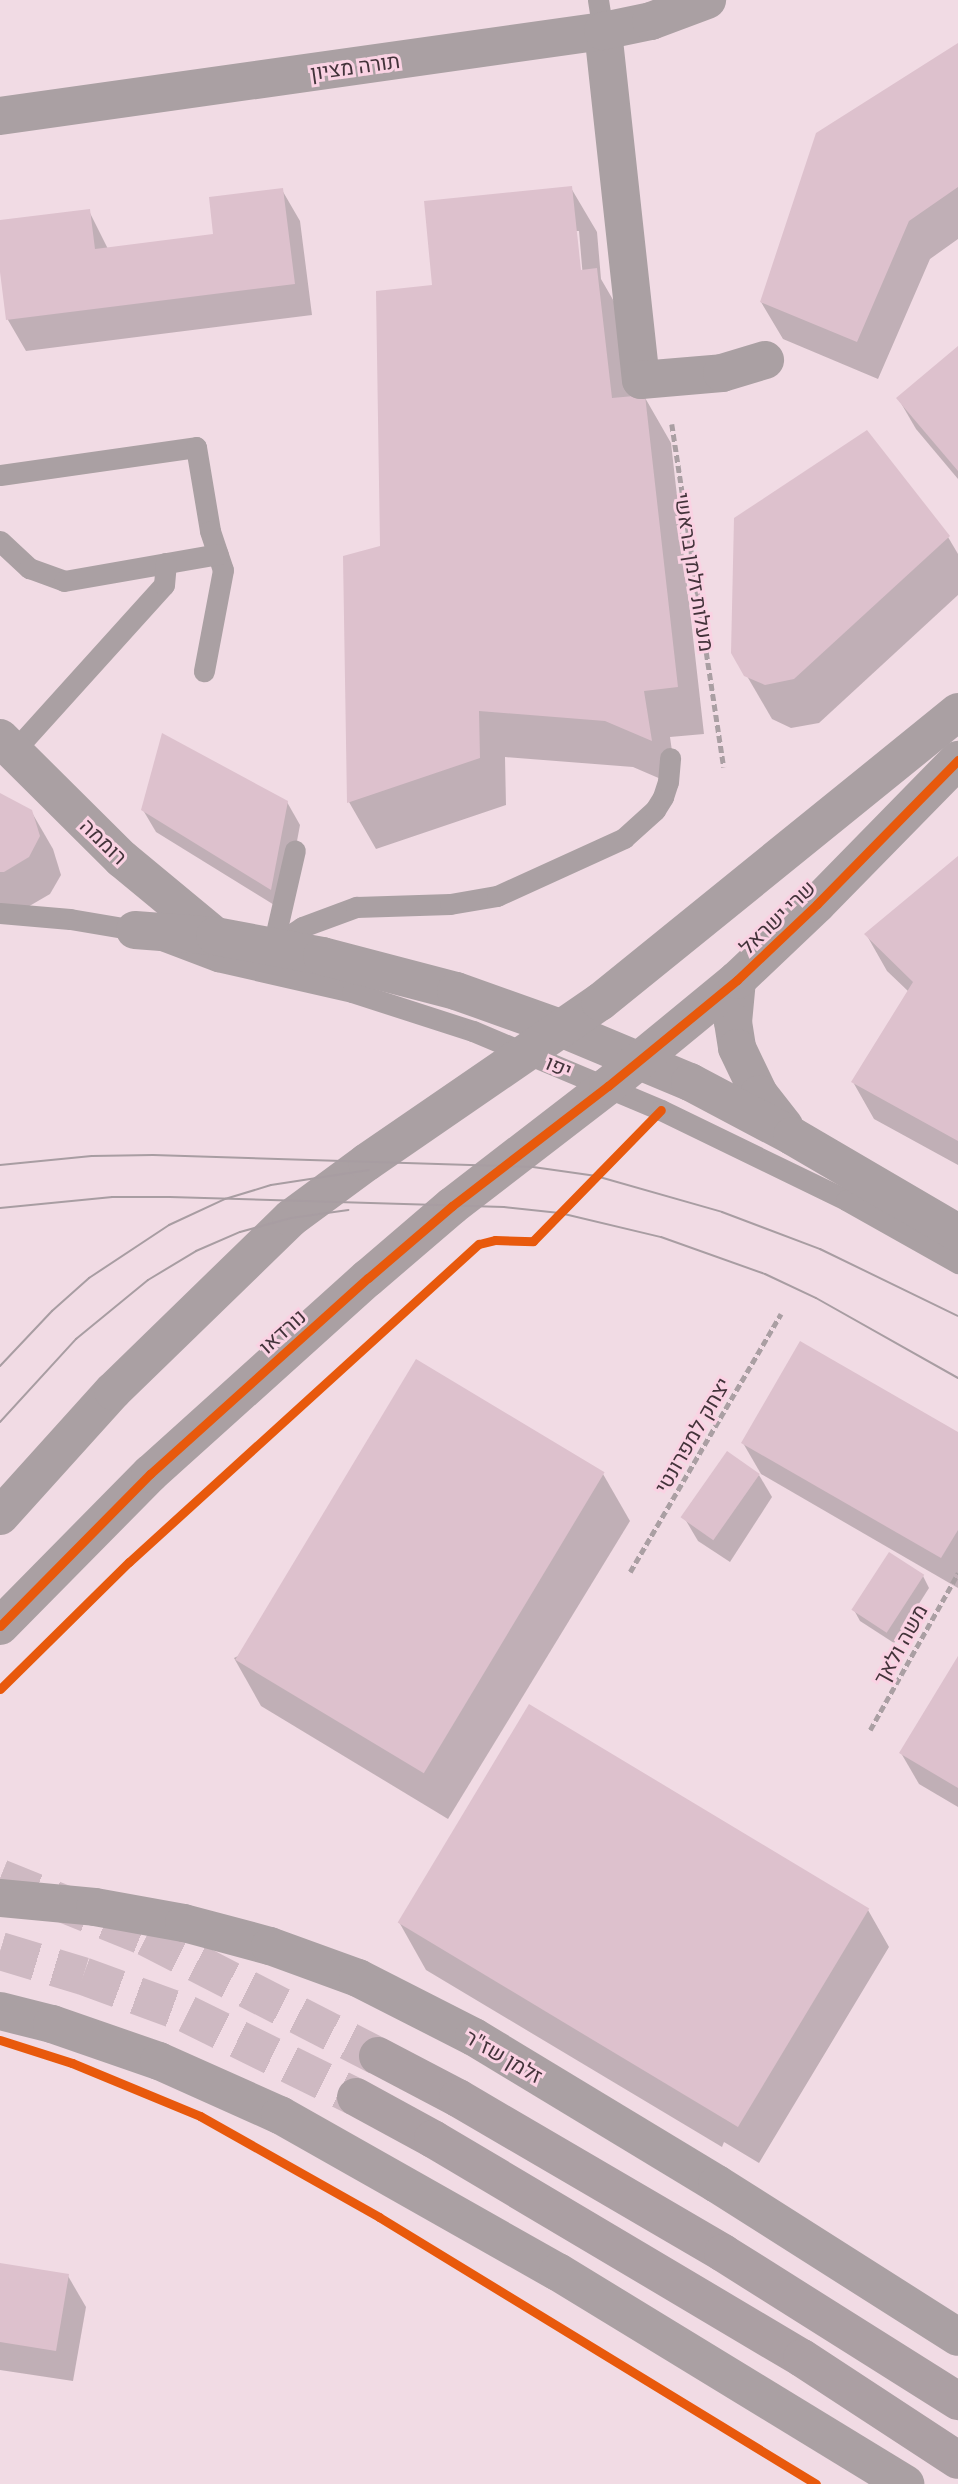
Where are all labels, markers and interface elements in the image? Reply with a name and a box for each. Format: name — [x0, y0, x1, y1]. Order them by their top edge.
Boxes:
street label: תורה מציון — [309, 47, 401, 85]
street label: מעלות זלמן בראשי — [670, 491, 720, 653]
street label: רוממה — [75, 813, 133, 869]
street label: שרי ישראל — [734, 875, 820, 959]
street label: יפו — [542, 1049, 576, 1083]
street label: נורדאו — [253, 1303, 311, 1359]
street label: יצחק למפרונטי — [649, 1373, 735, 1497]
street label: משה ולאך — [868, 1599, 932, 1689]
street label: זלמן שז"ר — [461, 2024, 547, 2088]

